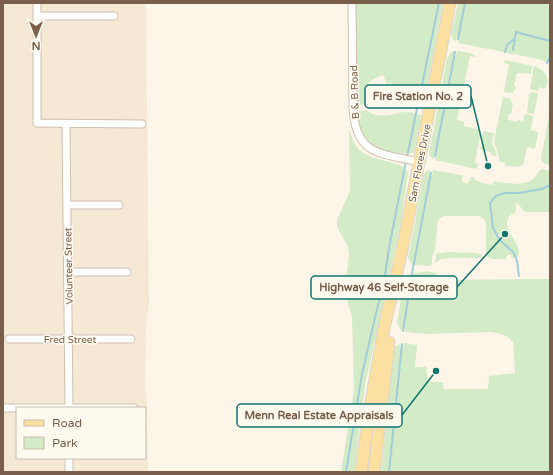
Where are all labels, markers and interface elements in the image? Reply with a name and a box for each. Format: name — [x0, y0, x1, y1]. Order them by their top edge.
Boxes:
north arrow — [16, 16, 56, 56]
text: N — [32, 39, 40, 52]
street label: B & B Road — [348, 65, 362, 119]
callout: Fire Station No. 2 — [365, 85, 471, 108]
text: Fire Station No. 2 — [373, 90, 463, 103]
street label: Sam Flores Drive — [407, 123, 434, 203]
street label: Volunteer Street — [62, 227, 76, 305]
callout: Highway 46 Self-Storage — [311, 276, 457, 299]
text: Highway 46 Self-Storage — [319, 281, 449, 295]
street label: Fred Street — [44, 334, 96, 346]
callout: Menn Real Estate Appraisals — [237, 404, 402, 427]
legend — [16, 407, 146, 459]
text: Menn Real Estate Appraisals — [244, 409, 394, 423]
text: Road — [52, 416, 82, 430]
text: Park — [52, 436, 78, 450]

